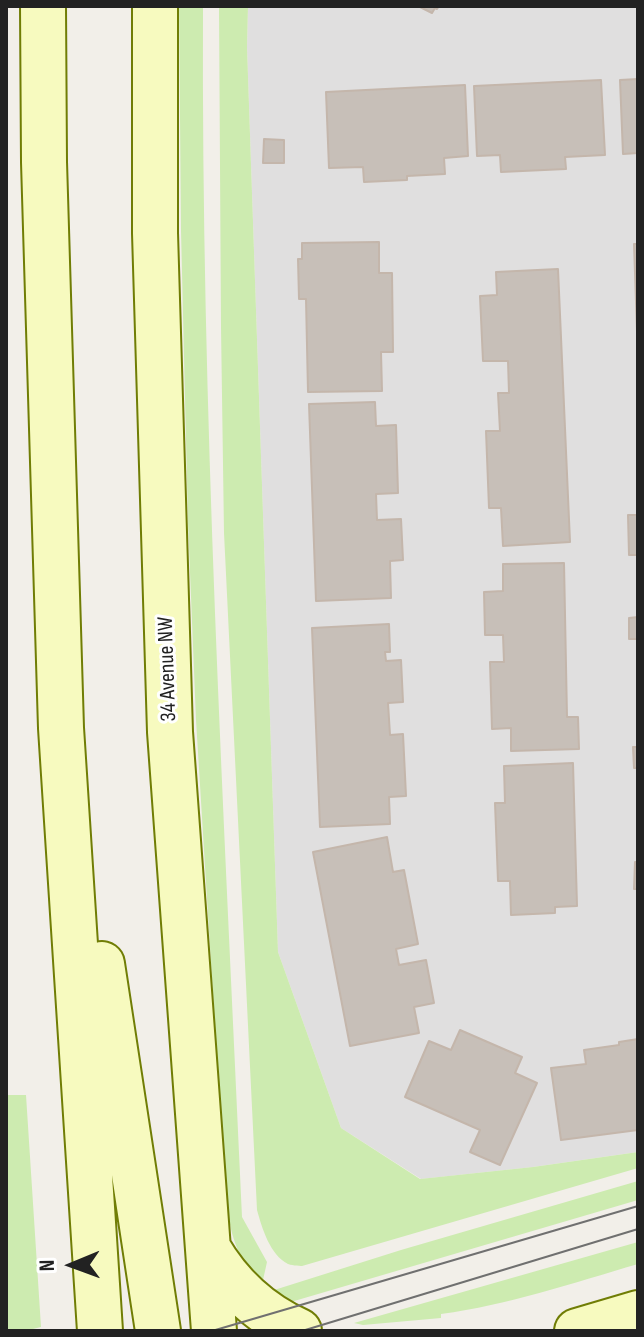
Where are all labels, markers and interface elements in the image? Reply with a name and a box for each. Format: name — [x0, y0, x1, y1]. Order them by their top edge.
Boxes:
street label: 34 Avenue NW — [153, 616, 183, 722]
north arrow — [32, 1225, 112, 1305]
text: N — [34, 1259, 61, 1272]

